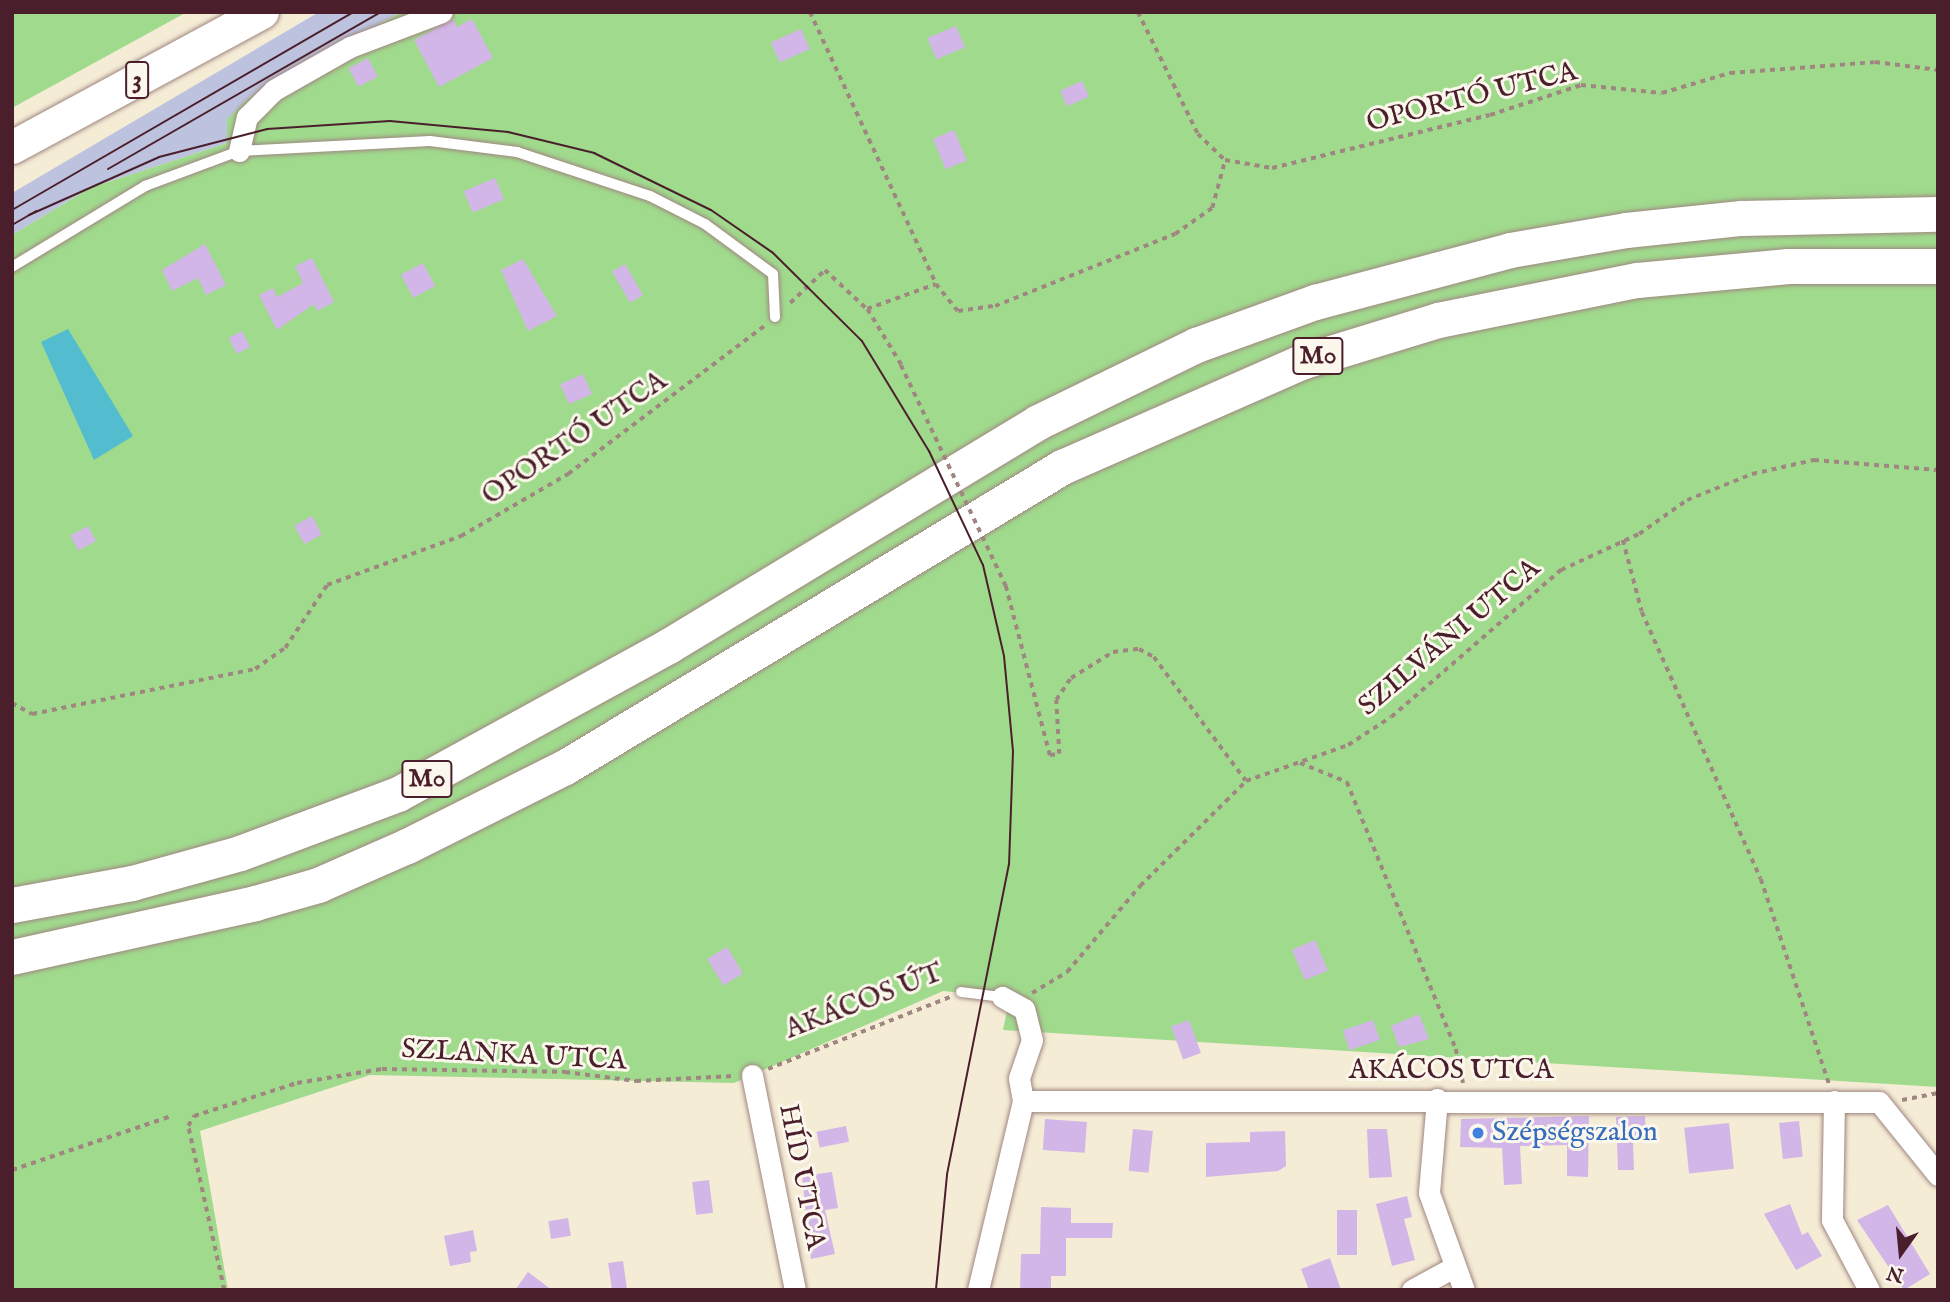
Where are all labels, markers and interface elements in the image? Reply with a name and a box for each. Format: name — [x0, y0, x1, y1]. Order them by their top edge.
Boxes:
street label: OPORTÓ UTCA — [1363, 56, 1581, 140]
road number: 3 — [125, 58, 149, 102]
road number: M0 — [1292, 334, 1344, 378]
street label: OPORTÓ UTCA — [476, 365, 674, 513]
street label: SZILVÁNI UTCA — [1352, 552, 1548, 724]
road number: M0 — [401, 757, 453, 802]
street label: AKÁCOS ÚT — [781, 957, 947, 1047]
street label: SZLANKA UTCA — [401, 1033, 627, 1079]
street label: AKÁCOS UTCA — [1349, 1054, 1553, 1088]
street label: HÍD UTCA — [770, 1101, 832, 1253]
place label: Szépségszalon — [1492, 1116, 1658, 1150]
marker: Szépségszalon — [1470, 1125, 1486, 1141]
north arrow — [1866, 1218, 1936, 1288]
text: N — [1885, 1260, 1907, 1287]

